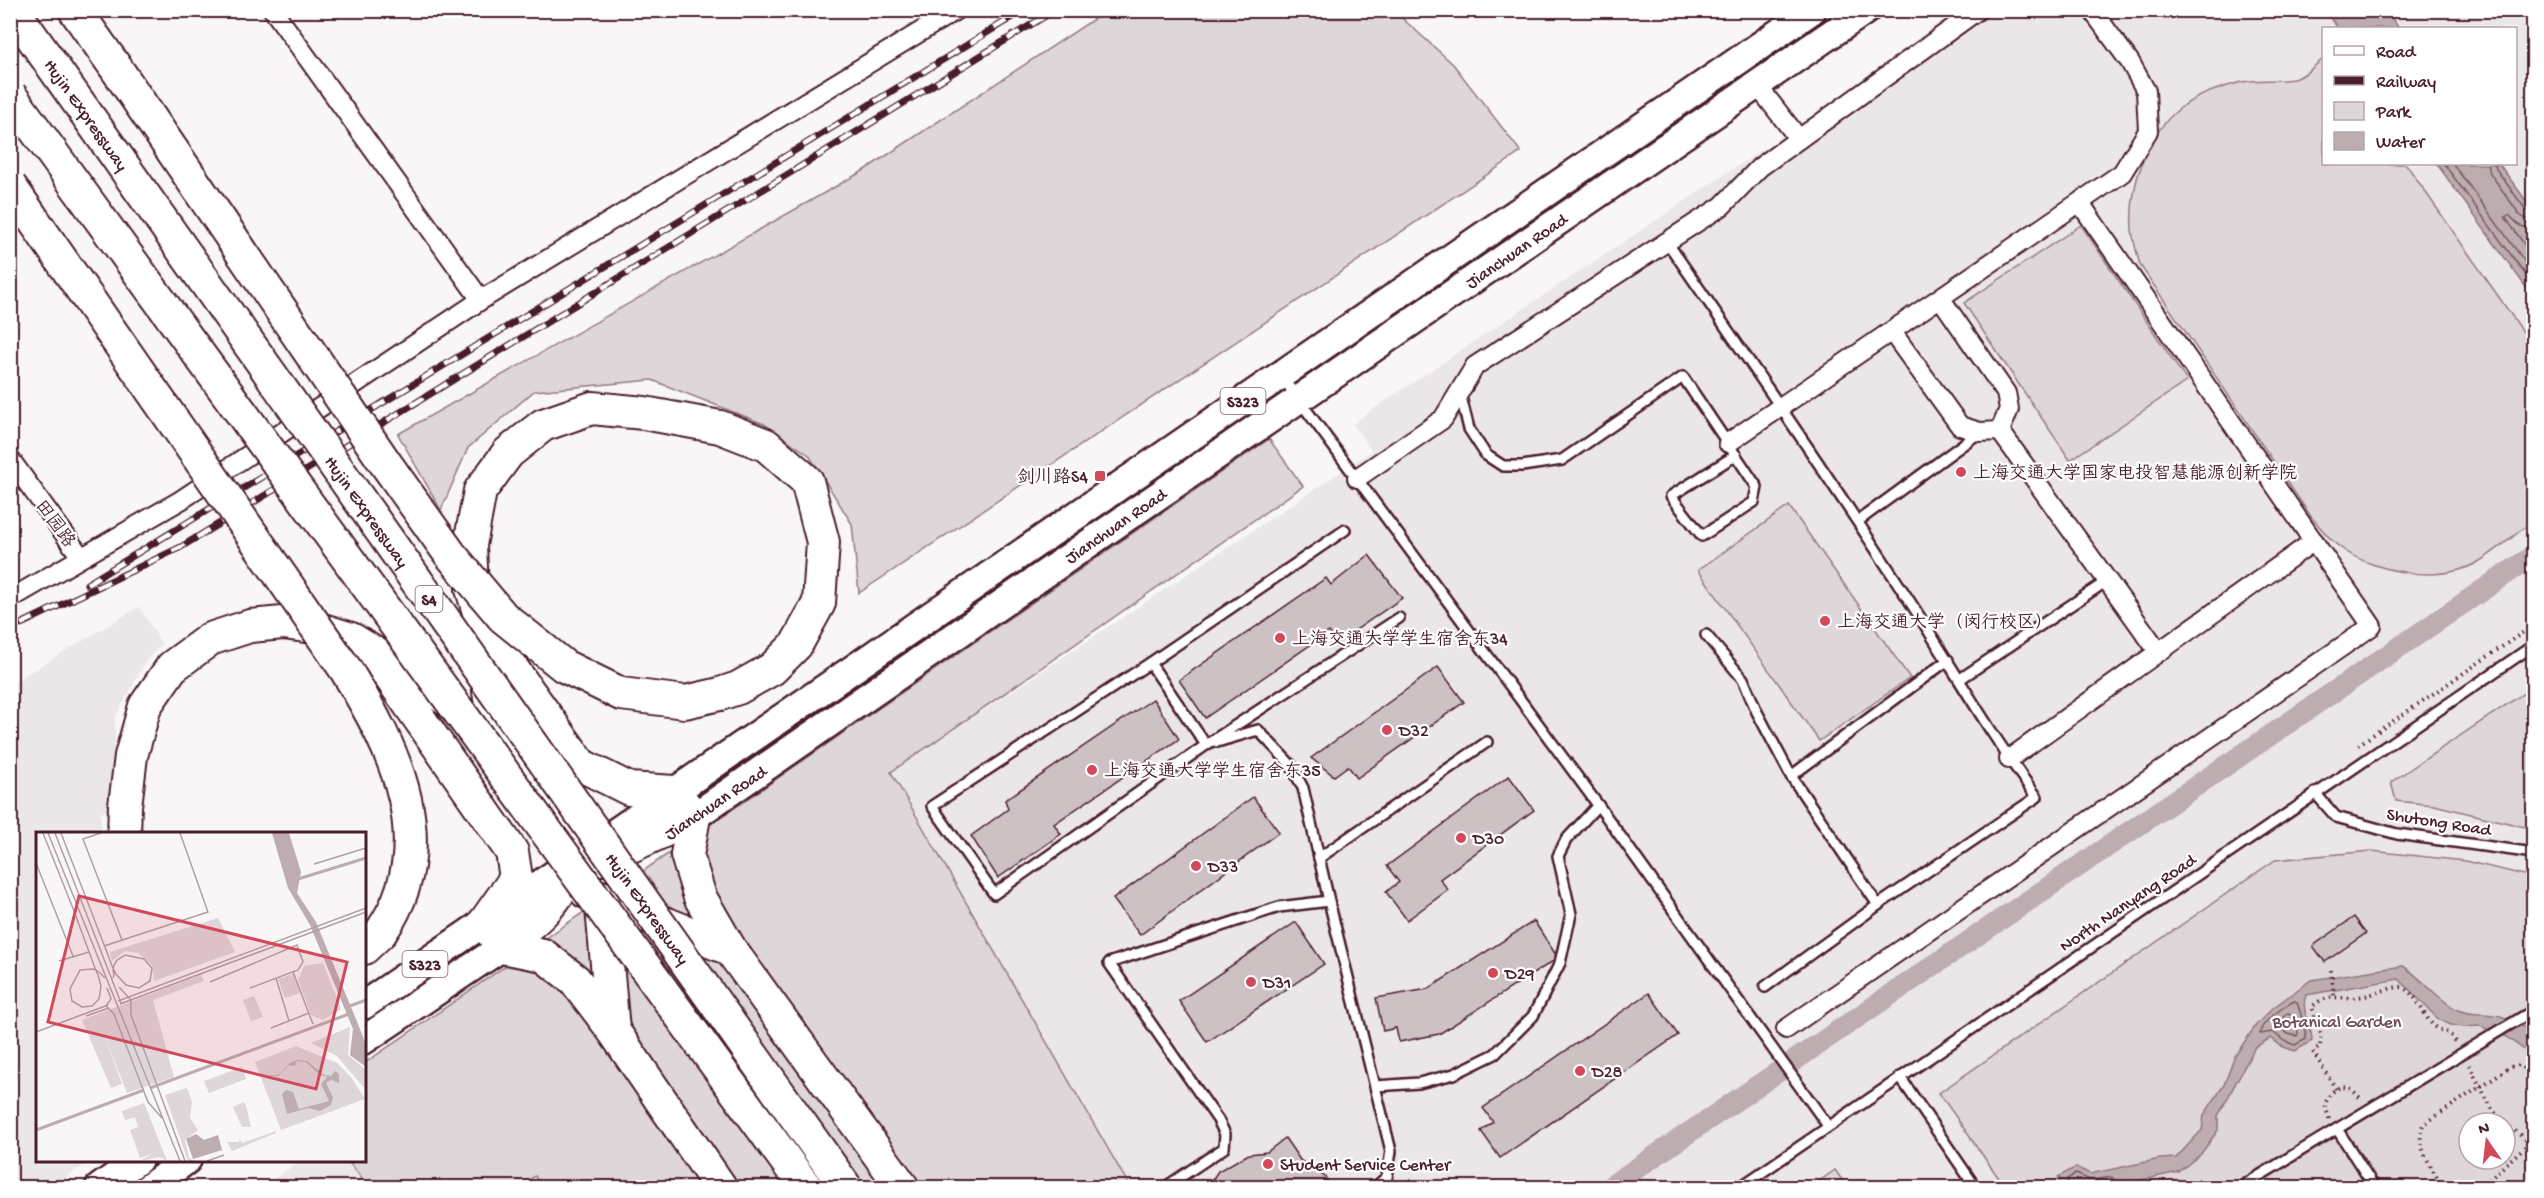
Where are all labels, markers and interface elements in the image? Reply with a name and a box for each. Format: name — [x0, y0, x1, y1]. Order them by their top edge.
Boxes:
legend — [2322, 27, 2517, 165]
text: Road — [2376, 43, 2417, 64]
street label: Hujin Expressway — [38, 56, 132, 176]
text: Railway — [2376, 73, 2436, 94]
text: Park — [2375, 103, 2412, 124]
text: Water — [2376, 133, 2426, 154]
street label: Jianchuan Road — [1463, 209, 1573, 294]
road number: S323 — [1220, 388, 1266, 414]
street label: Hujin Expressway — [319, 453, 412, 573]
place label: 上海交通大学国家电投智慧能源创新学院 — [1973, 463, 2297, 485]
marker: 上海交通大学国家电投智慧能源创新学院 — [1954, 465, 1968, 479]
place label: 剑川路S4 — [1017, 467, 1088, 489]
marker: 剑川路S4 — [1093, 469, 1107, 483]
street label: Jianchuan Road — [1062, 484, 1173, 570]
street label: 田园路 — [30, 496, 79, 552]
road number: S4 — [416, 586, 442, 612]
place label: 上海交通大学（闵行校区） — [1837, 612, 2053, 634]
marker: 上海交通大学（闵行校区） — [1818, 614, 1832, 628]
place label: 上海交通大学学生宿舍东34 — [1292, 629, 1508, 651]
marker: 上海交通大学学生宿舍东34 — [1273, 631, 1287, 645]
place label: D32 — [1398, 722, 1429, 743]
marker: D32 — [1380, 723, 1394, 737]
street label: Jianchuan Road — [661, 761, 773, 846]
place label: 上海交通大学学生宿舍东35 — [1104, 761, 1321, 783]
marker: 上海交通大学学生宿舍东35 — [1085, 763, 1099, 777]
street label: Shutong Road — [2385, 805, 2494, 842]
place label: D30 — [1472, 830, 1504, 851]
marker: D30 — [1454, 831, 1468, 845]
inset map — [36, 832, 366, 1162]
street label: Hujin Expressway — [599, 850, 693, 970]
street label: North Nanyang Road — [2056, 850, 2202, 958]
place label: D33 — [1207, 858, 1238, 879]
marker: D33 — [1189, 859, 1203, 873]
road number: S323 — [402, 951, 448, 977]
place label: D29 — [1504, 965, 1535, 986]
marker: D29 — [1486, 966, 1500, 980]
place label: D31 — [1262, 974, 1291, 995]
marker: D31 — [1244, 975, 1258, 989]
park label: Botanical Garden — [2272, 1013, 2402, 1034]
place label: D28 — [1591, 1063, 1623, 1084]
marker: D28 — [1573, 1064, 1587, 1078]
north arrow — [2457, 1111, 2517, 1171]
text: N — [2477, 1119, 2492, 1140]
place label: Student Service Center — [1280, 1156, 1452, 1177]
marker: Student Service Center — [1261, 1157, 1275, 1171]

